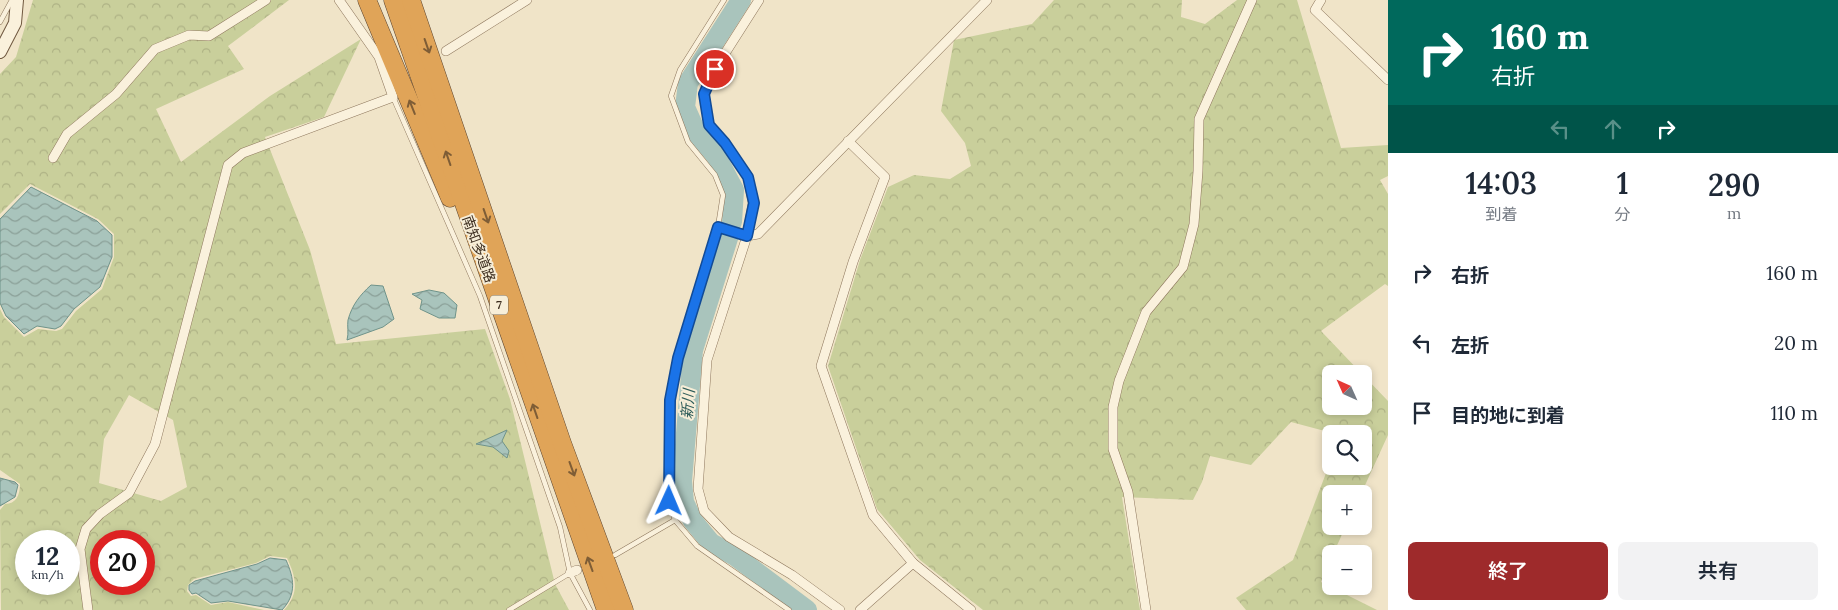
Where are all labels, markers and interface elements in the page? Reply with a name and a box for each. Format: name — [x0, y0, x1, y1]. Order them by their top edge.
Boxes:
text: 160 m — [1491, 14, 1589, 59]
icon: right — [1408, 20, 1473, 85]
one-way arrow — [423, 38, 432, 53]
pin — [694, 48, 736, 90]
icon: arrive — [701, 55, 729, 83]
text: 右折 — [1491, 62, 1535, 90]
one-way arrow — [407, 100, 417, 115]
icon: left — [1546, 115, 1574, 143]
icon: ahead — [1599, 115, 1627, 143]
icon: right — [1652, 115, 1680, 143]
one-way arrow — [443, 151, 452, 167]
text: 14:03 — [1466, 164, 1537, 202]
text: 1 — [1617, 164, 1628, 202]
text: 290 — [1708, 166, 1760, 204]
text: m — [1727, 203, 1741, 223]
text: 到着 — [1485, 204, 1517, 224]
text: 分 — [1615, 204, 1631, 224]
one-way arrow — [481, 208, 491, 224]
street label: 南知多道路 — [459, 213, 499, 285]
icon: right — [1408, 259, 1436, 287]
text: 160 m — [1766, 261, 1818, 285]
text: 右折 — [1451, 263, 1489, 287]
road number: 7 — [490, 296, 508, 314]
icon: left — [1408, 329, 1436, 357]
text: 20 m — [1774, 331, 1818, 355]
text: 左折 — [1451, 333, 1489, 357]
north arrow — [1322, 365, 1372, 415]
map controls — [1322, 365, 1372, 595]
water label: 新川 — [677, 386, 698, 420]
icon: arrive — [1408, 399, 1436, 427]
text: 110 m — [1770, 401, 1818, 425]
text: 目的地に到着 — [1451, 403, 1565, 427]
one-way arrow — [530, 404, 539, 419]
button: search — [1322, 425, 1372, 475]
one-way arrow — [568, 461, 577, 477]
position arrow — [642, 474, 694, 526]
button: + — [1322, 485, 1372, 535]
speed limit sign: 20 — [90, 530, 155, 595]
text: 12 — [36, 540, 59, 572]
button: 終了 — [1408, 542, 1608, 600]
button: 共有 — [1618, 542, 1818, 600]
button: − — [1322, 545, 1372, 595]
one-way arrow — [585, 557, 594, 572]
text: km/h — [31, 567, 64, 582]

